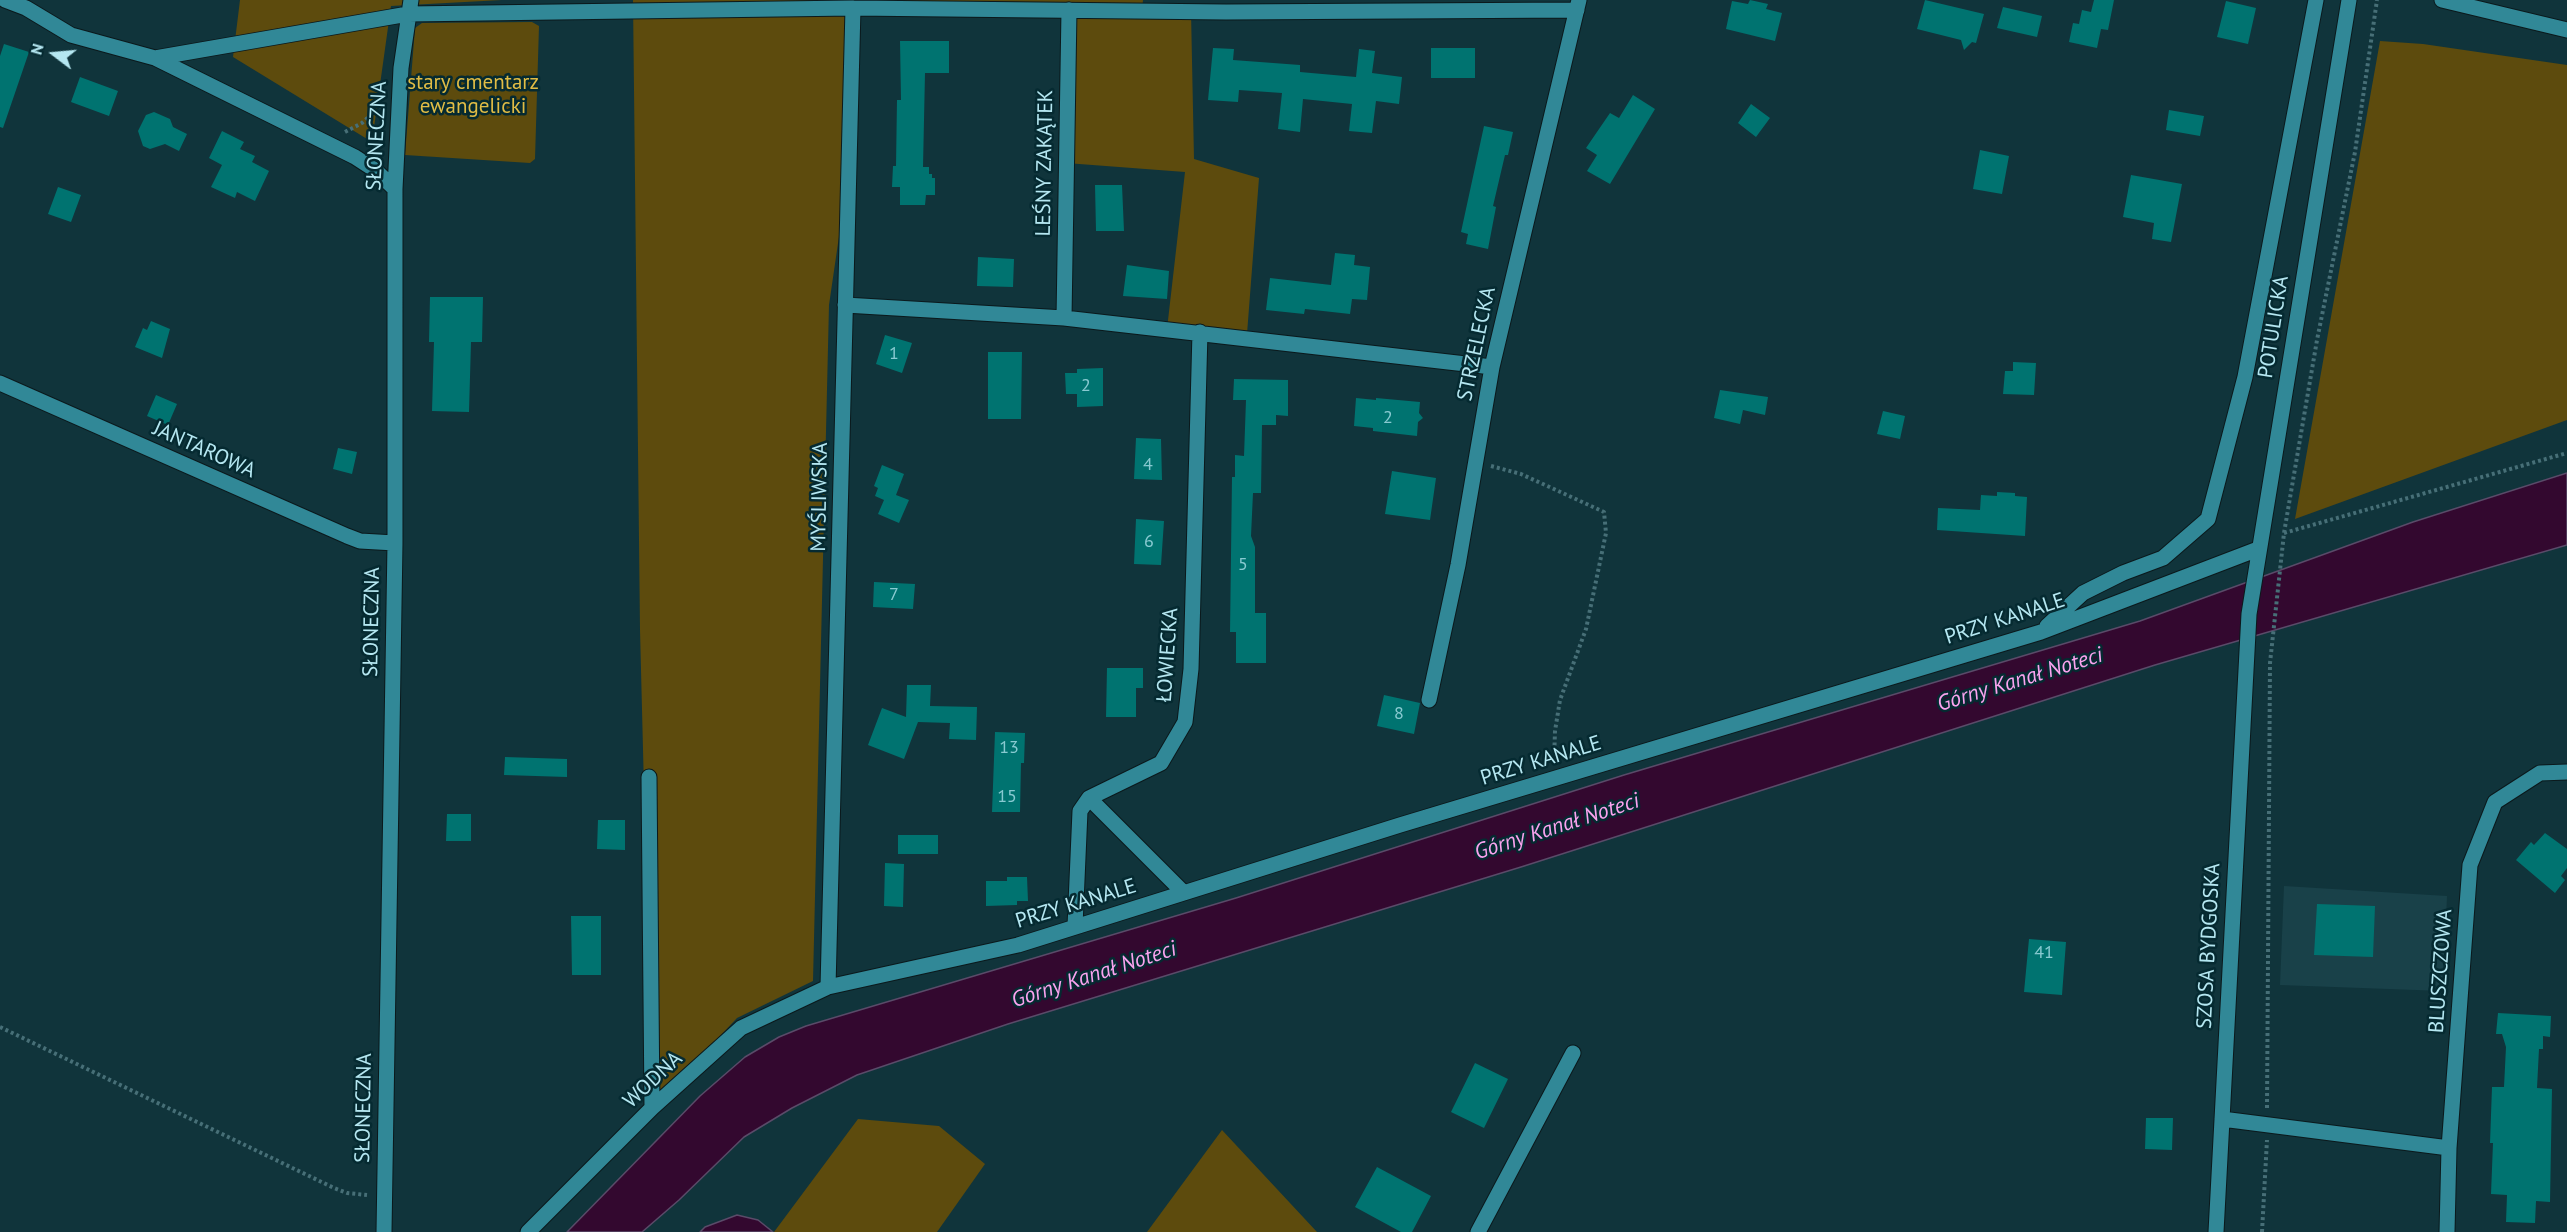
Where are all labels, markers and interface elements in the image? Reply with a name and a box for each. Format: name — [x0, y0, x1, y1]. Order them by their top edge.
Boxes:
north arrow — [24, 24, 84, 84]
text: N — [26, 41, 48, 57]
park label: stary cmentarz ewangelicki — [407, 70, 539, 120]
street label: SŁONECZNA — [362, 81, 392, 191]
street label: LEŚNY ZAKĄTEK — [1031, 89, 1059, 237]
street label: POTULICKA — [2253, 274, 2295, 380]
street label: STRZELECKA — [1453, 285, 1501, 403]
house number: 1 — [889, 343, 899, 365]
house number: 2 — [1081, 375, 1091, 397]
house number: 2 — [1383, 407, 1393, 429]
street label: JANTAROWA — [149, 416, 259, 484]
street label: MYŚLIWSKA — [806, 442, 834, 552]
house number: 4 — [1143, 454, 1153, 476]
house number: 6 — [1144, 531, 1154, 553]
house number: 5 — [1238, 554, 1248, 576]
street label: SŁONECZNA — [358, 567, 386, 677]
house number: 7 — [889, 584, 899, 606]
street label: PRZY KANALE — [1942, 588, 2068, 650]
street label: ŁOWIECKA — [1152, 607, 1184, 703]
water label: Górny Kanał Noteci — [1934, 642, 2106, 718]
house number: 8 — [1394, 703, 1404, 725]
street label: PRZY KANALE — [1478, 731, 1604, 791]
house number: 13 — [999, 737, 1019, 759]
house number: 15 — [997, 786, 1017, 808]
water label: Górny Kanał Noteci — [1471, 788, 1643, 866]
street label: SZOSA BYDGOSKA — [2192, 862, 2226, 1030]
street label: PRZY KANALE — [1013, 874, 1139, 934]
street label: BLUSZCZOWA — [2424, 908, 2458, 1034]
water label: Górny Kanał Noteci — [1008, 936, 1180, 1014]
house number: 41 — [2034, 942, 2054, 964]
street label: WODNA — [618, 1046, 688, 1114]
street label: SŁONECZNA — [350, 1053, 378, 1163]

